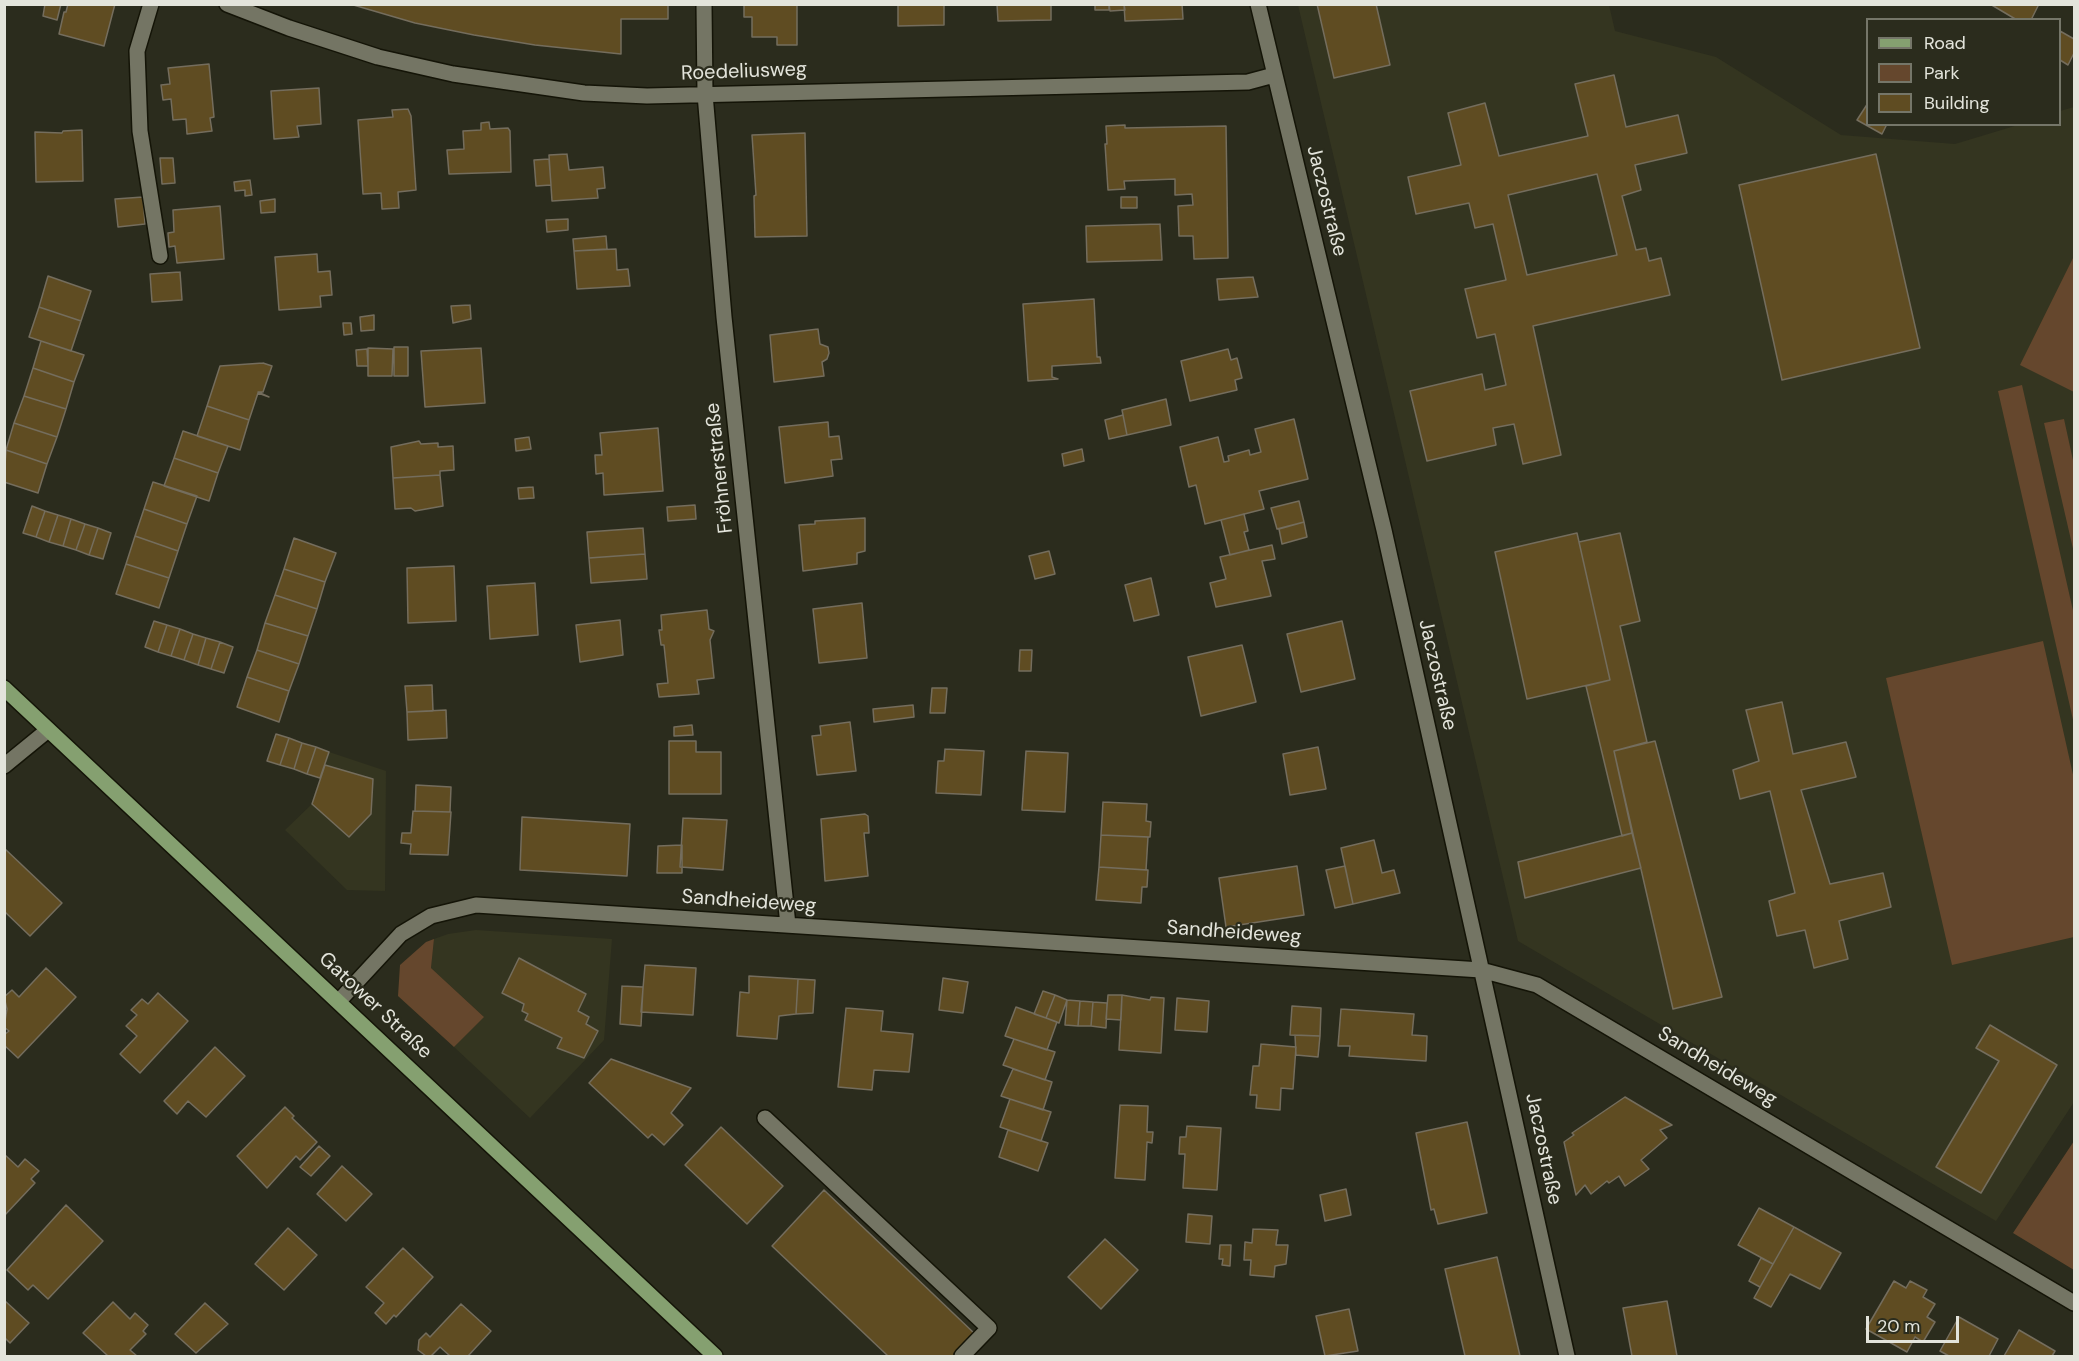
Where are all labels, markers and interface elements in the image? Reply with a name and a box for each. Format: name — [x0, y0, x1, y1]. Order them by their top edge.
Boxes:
legend — [1866, 18, 2061, 126]
text: Road — [1924, 31, 1966, 55]
street label: Roedeliusweg — [681, 58, 807, 86]
text: Park — [1924, 61, 1960, 85]
text: Building — [1924, 91, 1989, 115]
street label: Jaczostraße — [1301, 143, 1351, 259]
street label: Fröhnerstraße — [701, 401, 739, 535]
street label: Jaczostraße — [1413, 617, 1461, 733]
street label: Sandheideweg — [681, 885, 817, 919]
street label: Sandheideweg — [1166, 916, 1302, 950]
street label: Gatower Straße — [314, 948, 436, 1064]
street label: Sandheideweg — [1653, 1022, 1781, 1112]
street label: Jaczostraße — [1519, 1091, 1567, 1207]
scale bar — [1869, 1304, 1962, 1342]
text: 20 m — [1877, 1314, 1920, 1338]

